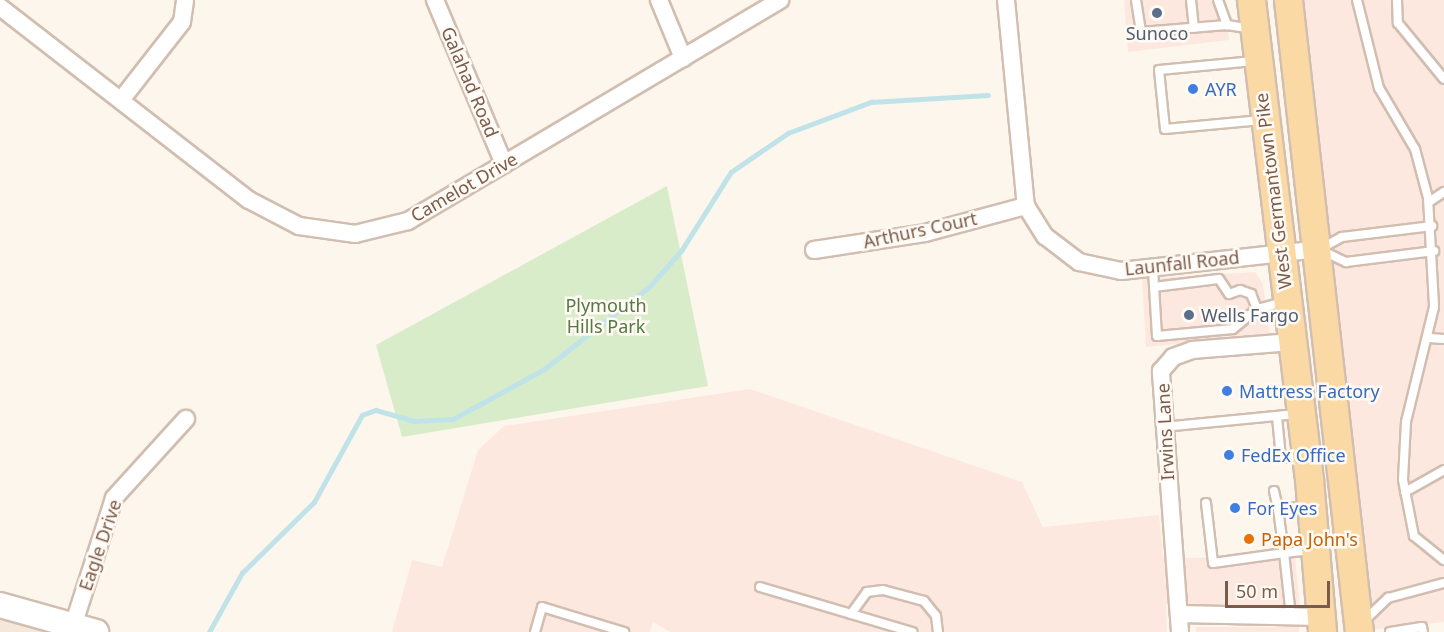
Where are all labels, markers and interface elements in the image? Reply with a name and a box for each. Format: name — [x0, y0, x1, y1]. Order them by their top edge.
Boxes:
marker: Sunoco — [1150, 6, 1164, 20]
place label: Sunoco — [1126, 22, 1188, 44]
street label: Galahad Road — [437, 23, 503, 141]
place label: AYR — [1205, 78, 1237, 100]
marker: AYR — [1186, 82, 1200, 96]
street label: West Germantown Pike — [1250, 92, 1296, 290]
street label: Camelot Drive — [407, 148, 521, 226]
street label: Arthurs Court — [861, 207, 979, 253]
street label: Launfall Road — [1124, 246, 1240, 280]
park label: Plymouth Hills Park — [565, 295, 647, 338]
place label: Wells Fargo — [1201, 304, 1299, 326]
marker: Wells Fargo — [1182, 308, 1196, 322]
place label: Mattress Factory — [1239, 380, 1380, 402]
street label: Irwins Lane — [1152, 383, 1178, 481]
marker: Mattress Factory — [1220, 384, 1234, 398]
place label: FedEx Office — [1241, 444, 1346, 466]
marker: FedEx Office — [1222, 448, 1236, 462]
street label: Eagle Drive — [74, 496, 126, 594]
place label: For Eyes — [1247, 497, 1317, 519]
marker: For Eyes — [1228, 501, 1242, 515]
place label: Papa John's — [1261, 528, 1358, 550]
marker: Papa John's — [1242, 532, 1256, 546]
scale bar — [1228, 569, 1333, 607]
text: 50 m — [1236, 579, 1278, 603]

